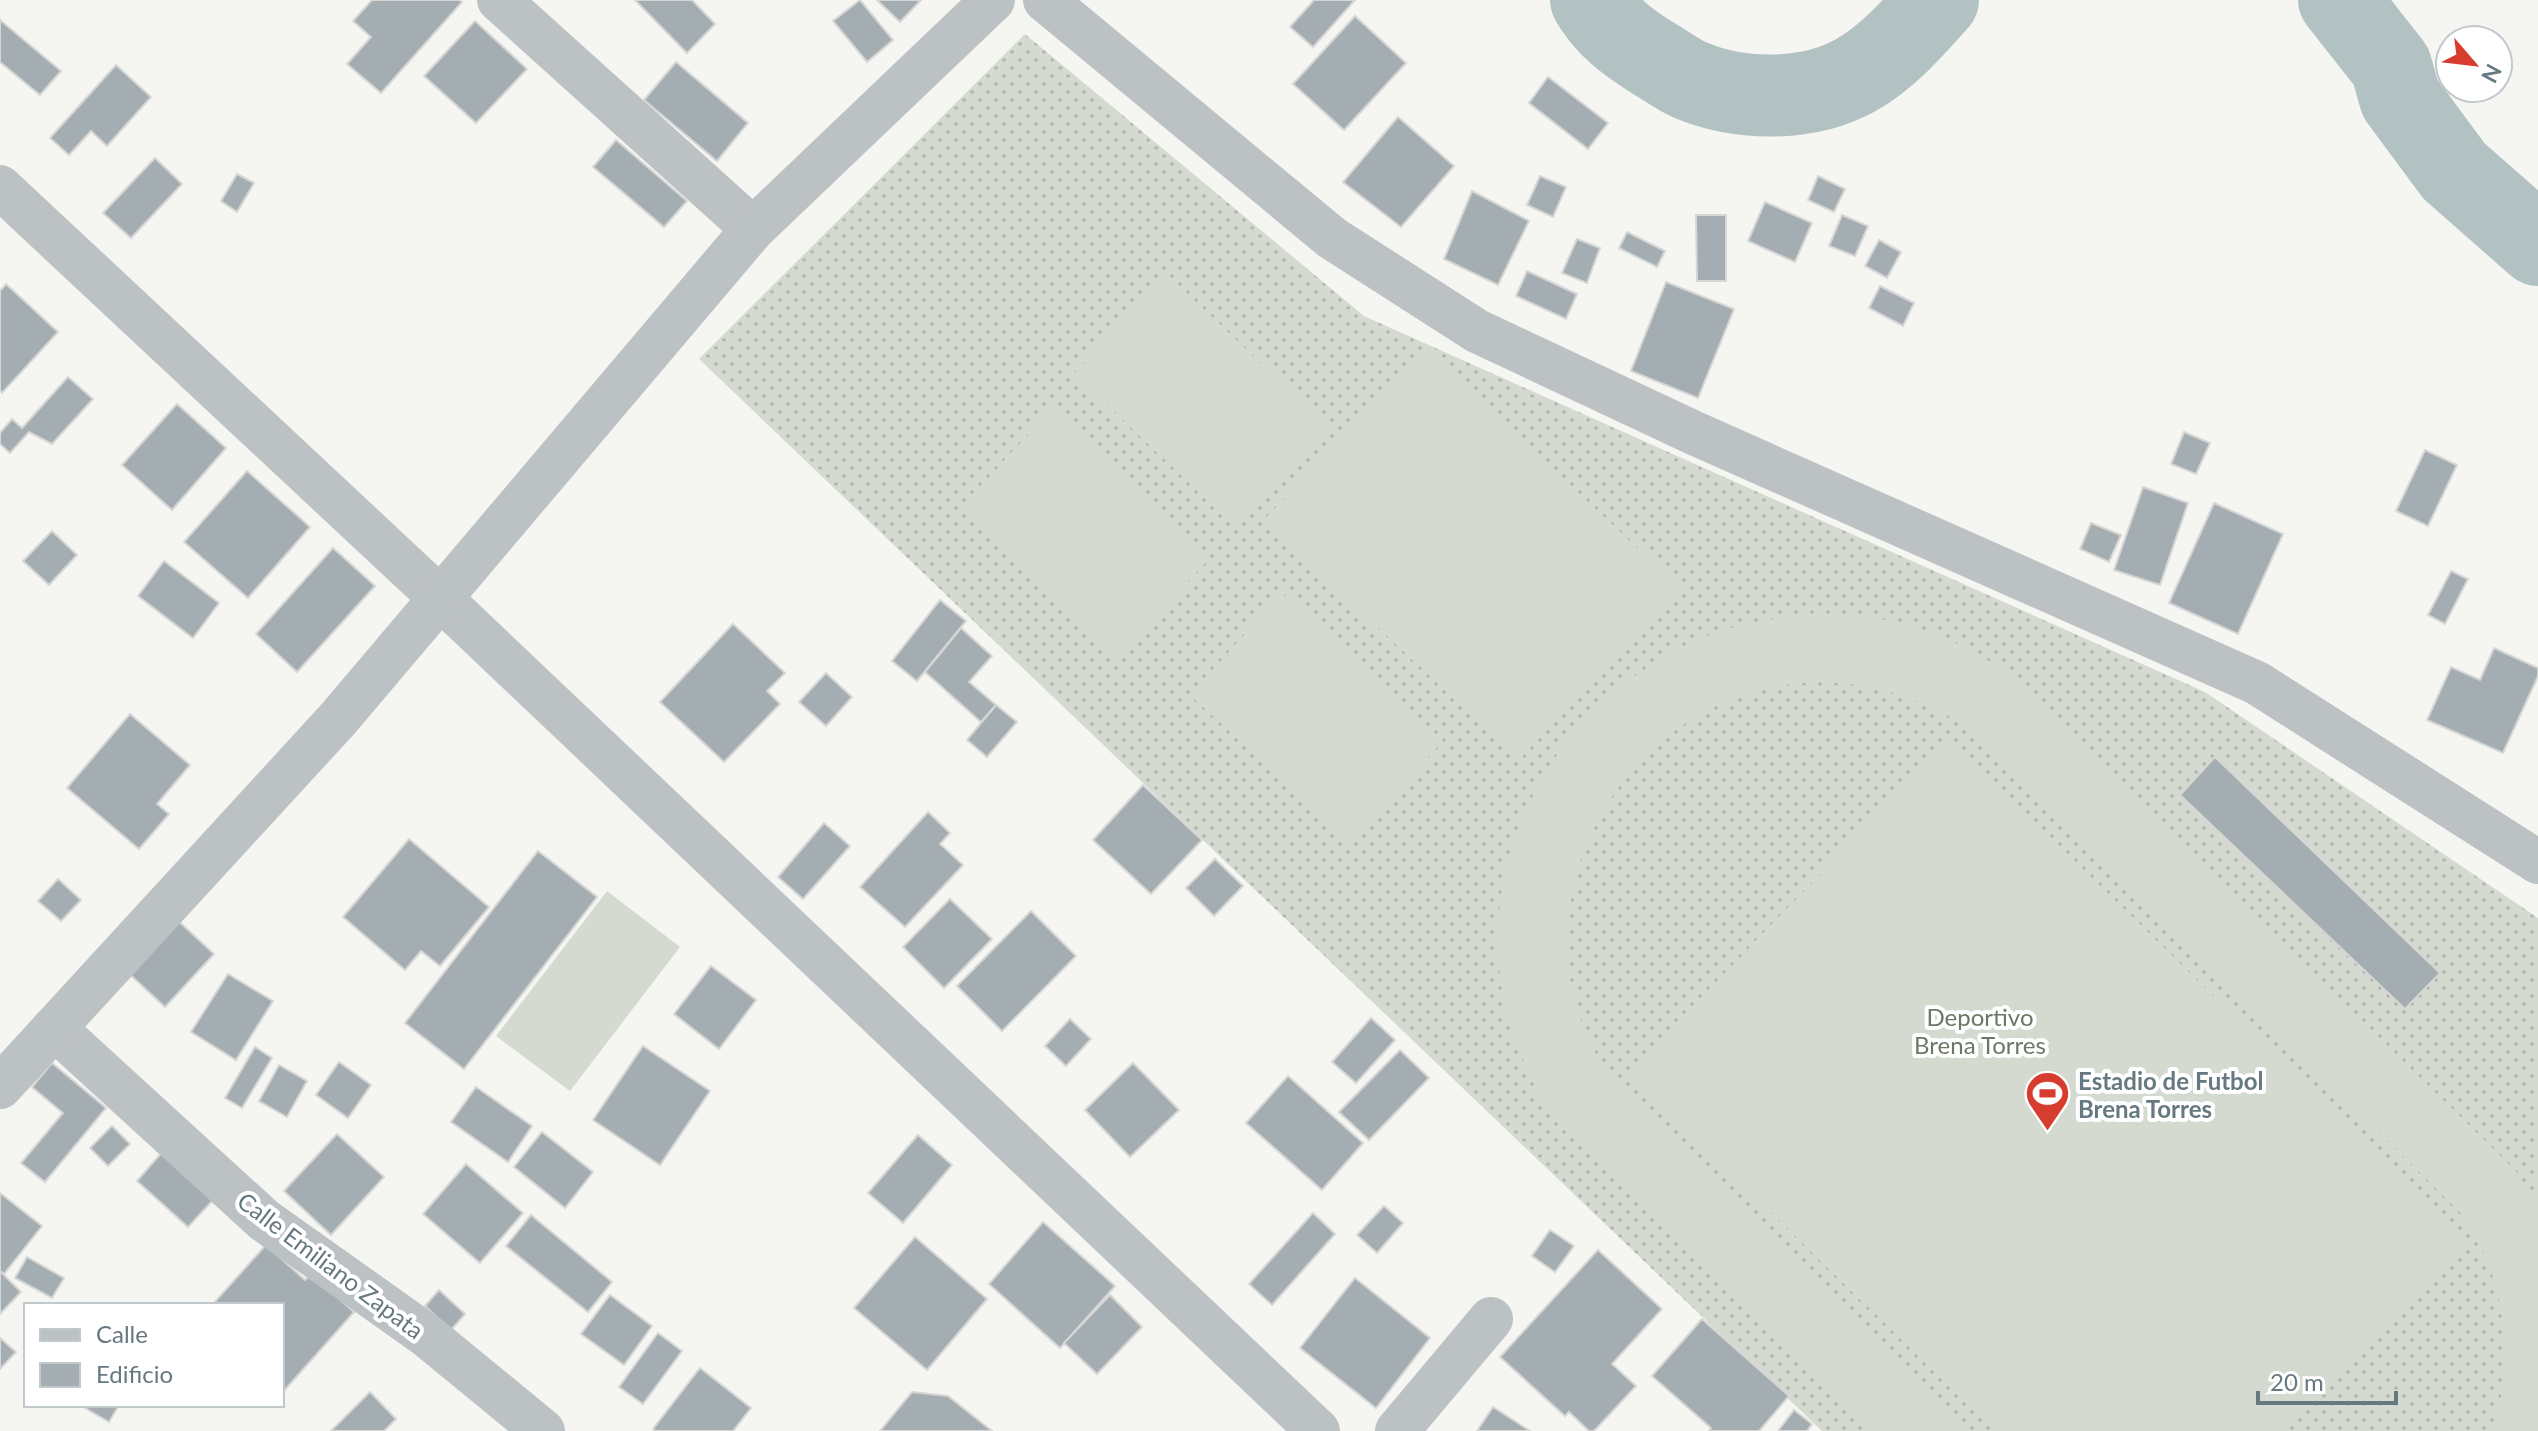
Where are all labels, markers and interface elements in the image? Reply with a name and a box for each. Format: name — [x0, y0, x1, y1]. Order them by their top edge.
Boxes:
north arrow — [2434, 24, 2514, 104]
text: N — [2476, 60, 2508, 87]
park label: Deportivo Brena Torres — [1914, 1002, 2046, 1059]
place label: Estadio de Futbol Brena Torres — [2078, 1066, 2263, 1123]
sports icon: Estadio de Futbol Brena Torres — [2023, 1070, 2071, 1133]
street label: Calle Emiliano Zapata — [232, 1186, 430, 1344]
legend — [24, 1303, 284, 1407]
text: Calle — [96, 1319, 148, 1348]
scale bar — [2258, 1355, 2396, 1405]
text: Edificio — [96, 1359, 173, 1388]
text: 20 m — [2270, 1367, 2324, 1396]

